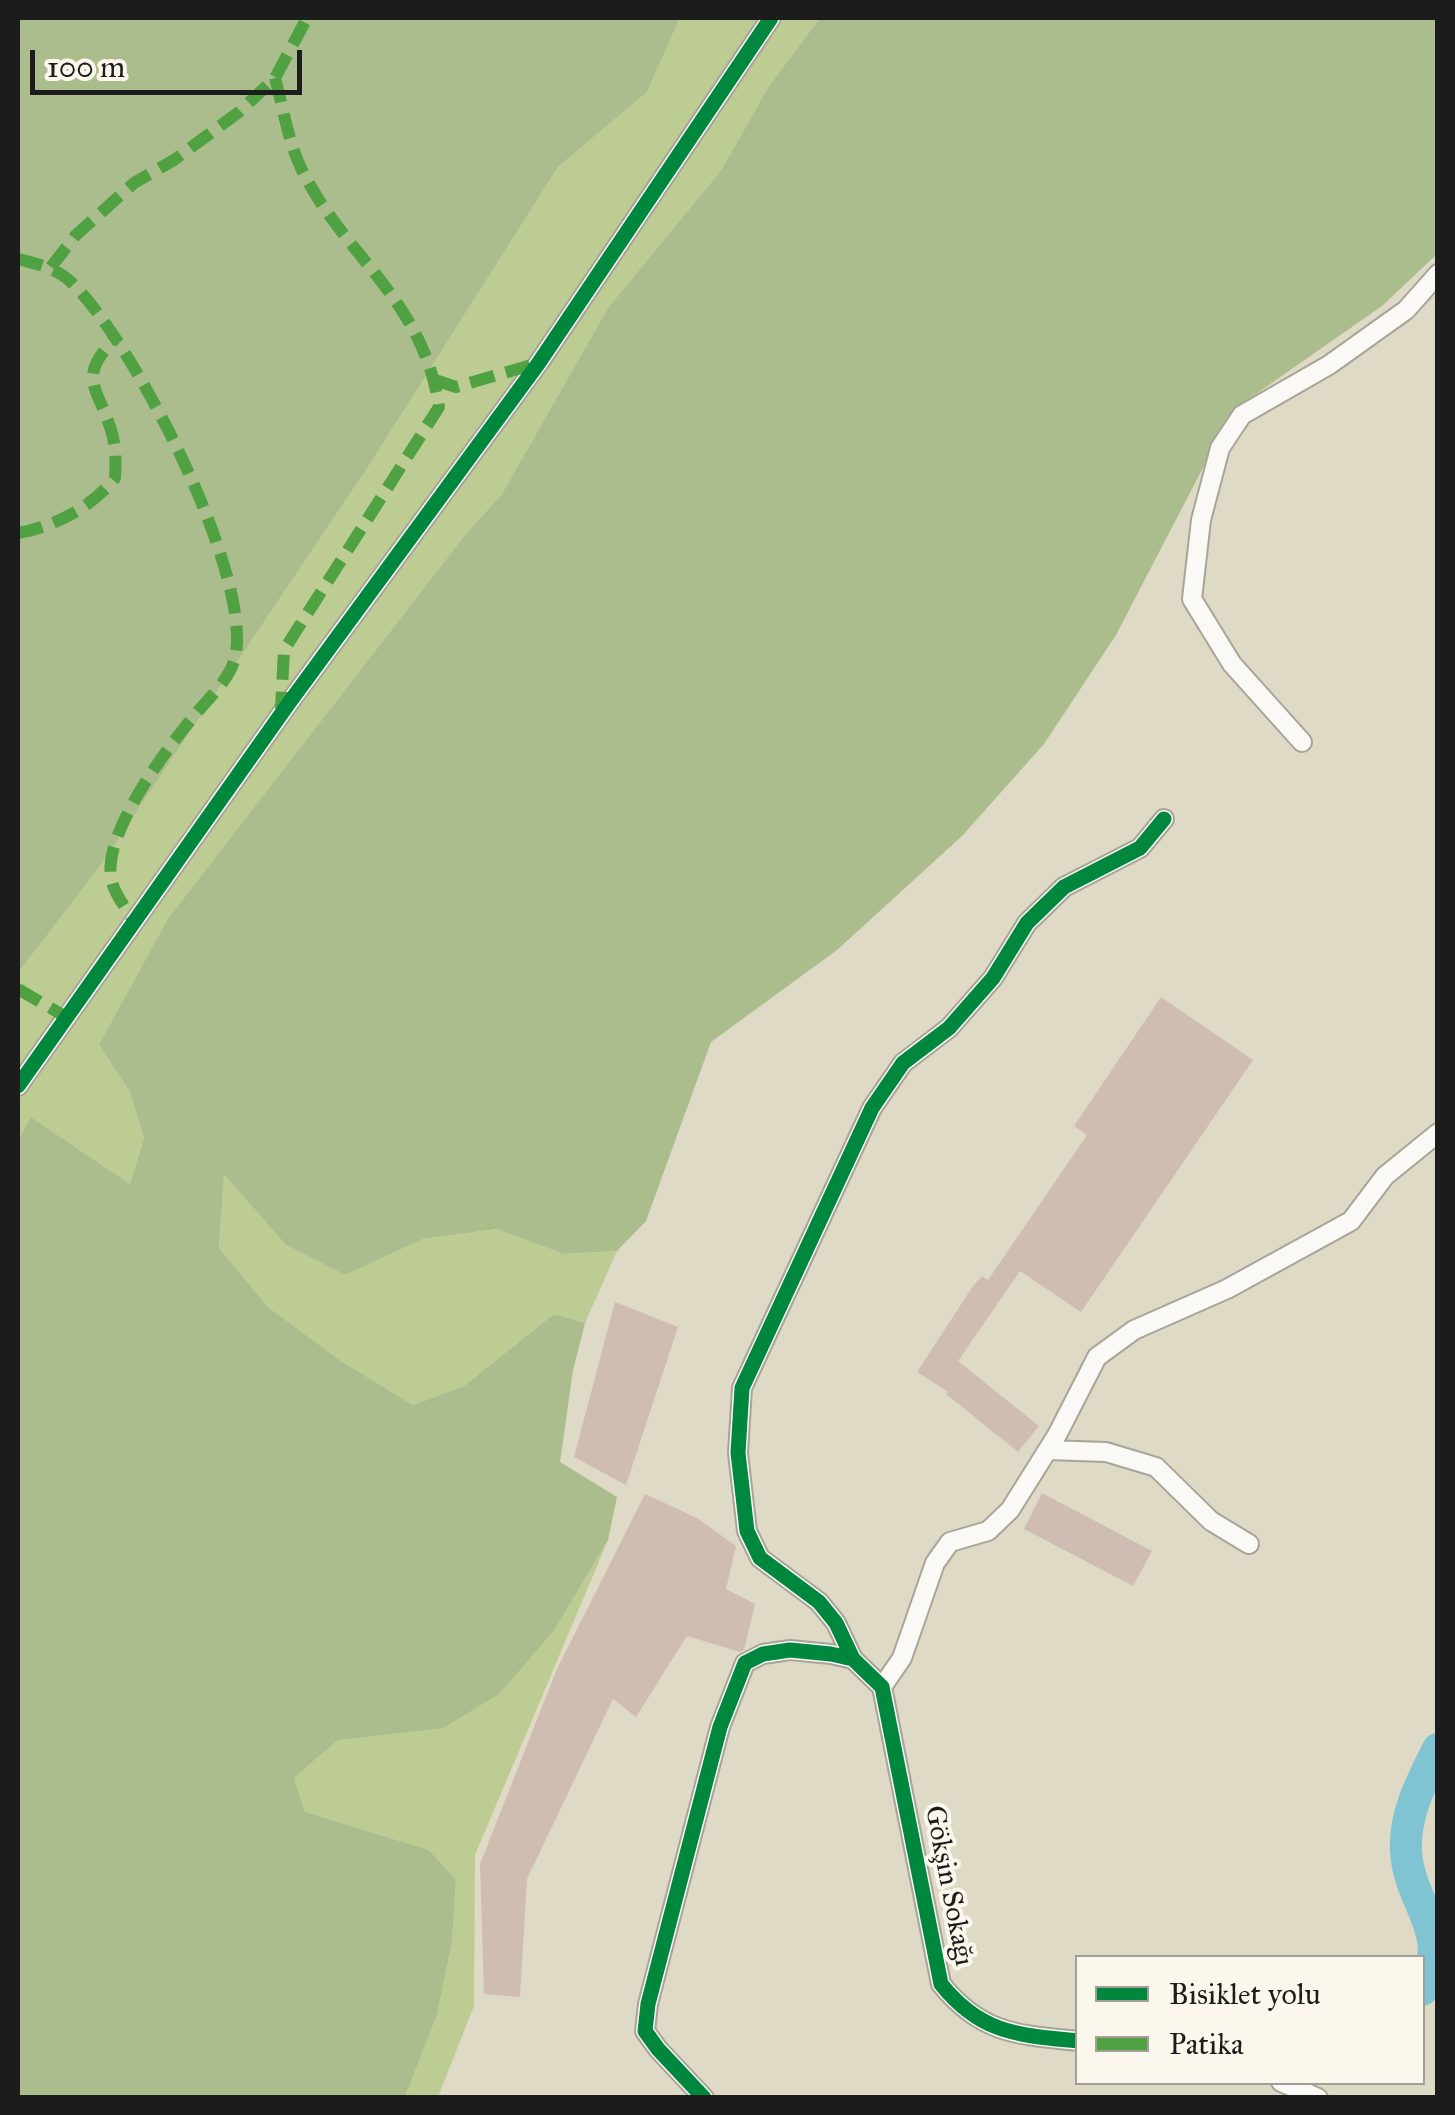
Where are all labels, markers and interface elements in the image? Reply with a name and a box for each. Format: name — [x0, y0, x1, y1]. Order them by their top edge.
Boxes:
scale bar — [35, 30, 308, 92]
text: 100 m — [47, 49, 125, 85]
street label: Gökşin Sokağı — [916, 1803, 980, 1969]
legend — [1075, 1955, 1425, 2085]
text: Bisiklet yolu — [1169, 1976, 1321, 2012]
text: Patika — [1169, 2026, 1244, 2062]

